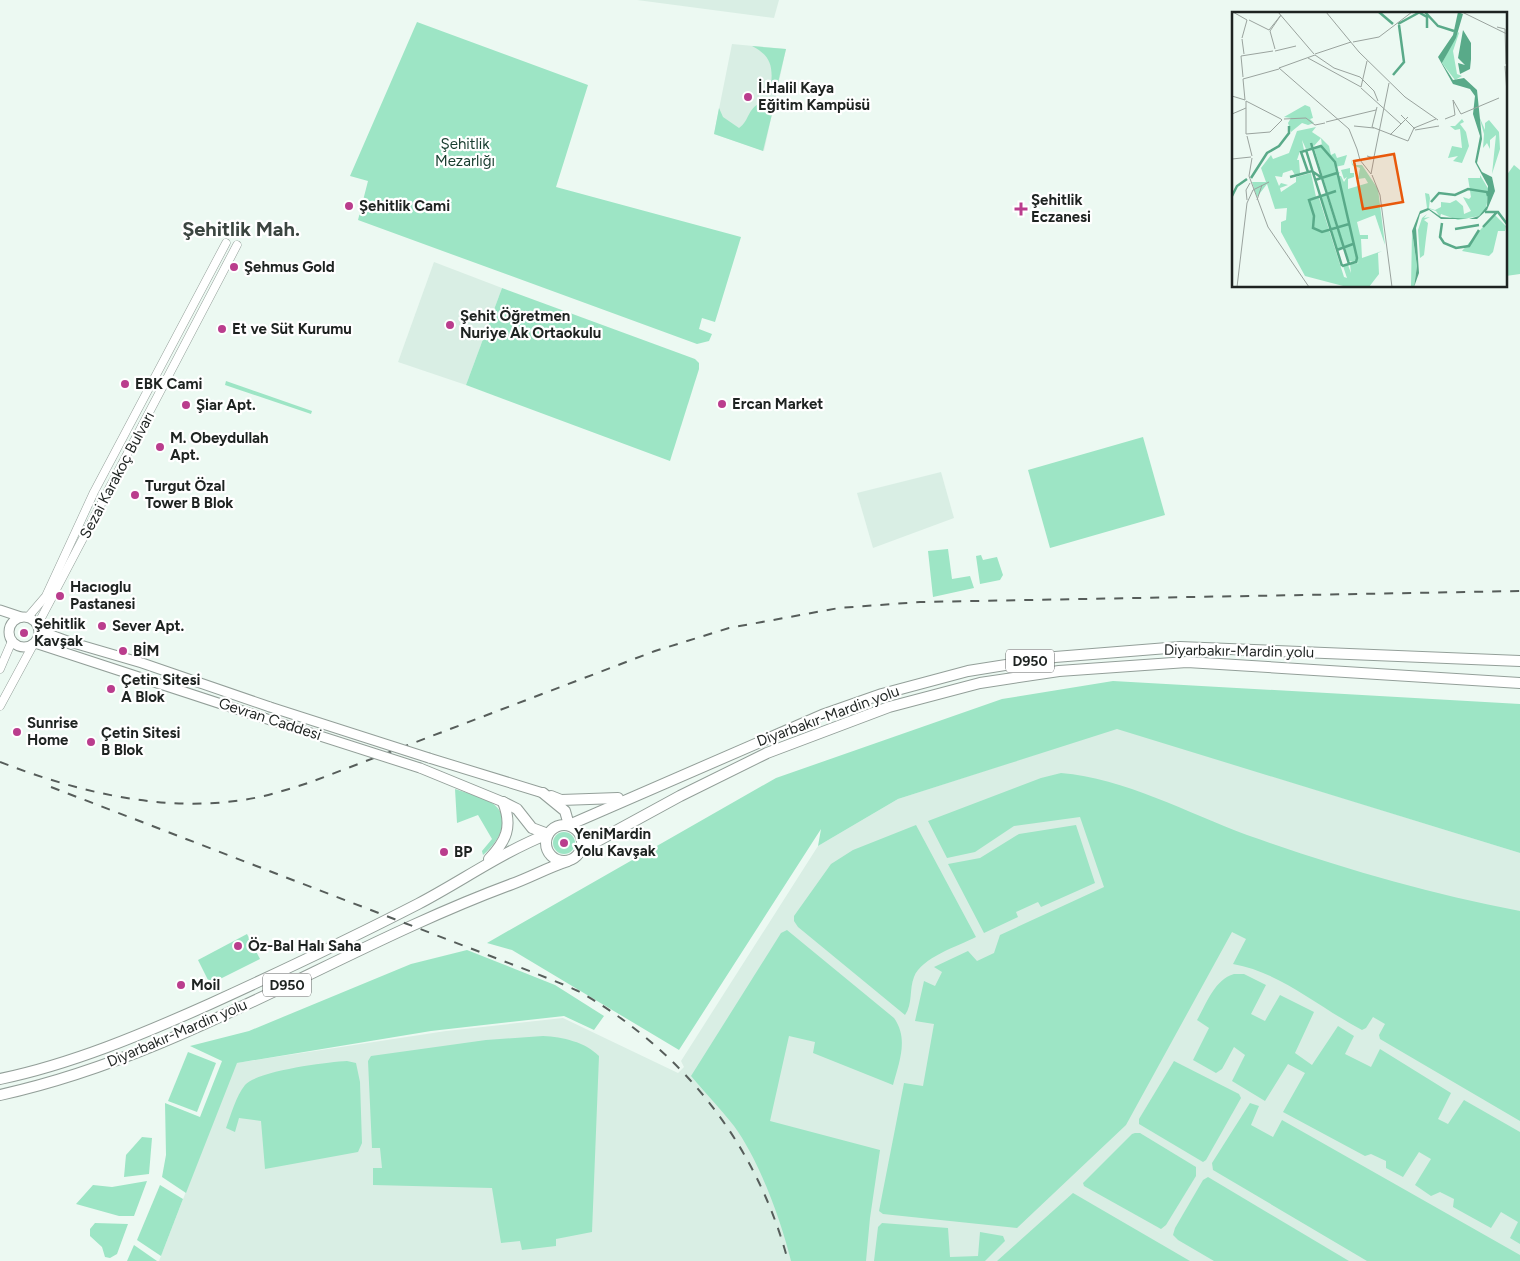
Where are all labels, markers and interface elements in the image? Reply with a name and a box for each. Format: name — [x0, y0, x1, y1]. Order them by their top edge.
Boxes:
inset map — [1232, 12, 1508, 288]
place label: İ.Halil Kaya Eğitim Kampüsü — [758, 78, 870, 114]
marker: İ.Halil Kaya Eğitim Kampüsü — [742, 91, 754, 103]
park label: Şehitlik Mezarlığı — [435, 135, 495, 170]
place label: Şehitlik Eczanesi — [1031, 191, 1091, 226]
place label: Şehitlik Cami — [359, 197, 450, 215]
marker: Şehitlik Cami — [343, 200, 355, 212]
marker: Şehitlik Eczanesi — [1015, 203, 1027, 215]
district label: Şehitlik Mah. — [182, 217, 300, 241]
place label: Şehmus Gold — [244, 258, 335, 276]
marker: Şehmus Gold — [228, 261, 240, 273]
place label: Şehit Öğretmen Nuriye Ak Ortaokulu — [460, 306, 601, 342]
marker: Şehit Öğretmen Nuriye Ak Ortaokulu — [444, 319, 456, 331]
place label: Et ve Süt Kurumu — [232, 320, 352, 338]
marker: Et ve Süt Kurumu — [216, 323, 228, 335]
place label: EBK Cami — [135, 375, 203, 393]
marker: EBK Cami — [119, 378, 131, 390]
place label: Ercan Market — [732, 395, 823, 413]
place label: Şiar Apt. — [196, 396, 256, 414]
marker: Ercan Market — [716, 398, 728, 410]
marker: Şiar Apt. — [180, 399, 192, 411]
street label: Sezai Karakoç Bulvarı — [76, 408, 158, 542]
place label: M. Obeydullah Apt. — [170, 429, 269, 464]
marker: M. Obeydullah Apt. — [154, 441, 166, 453]
place label: Turgut Özal Tower B Blok — [145, 476, 233, 512]
marker: Turgut Özal Tower B Blok — [129, 489, 141, 501]
place label: Hacıoglu Pastanesi — [70, 578, 136, 613]
marker: Hacıoglu Pastanesi — [54, 590, 66, 602]
place label: Şehitlik Kavşak — [34, 615, 86, 650]
place label: Sever Apt. — [112, 617, 185, 635]
marker: Sever Apt. — [96, 620, 108, 632]
marker: Şehitlik Kavşak — [18, 627, 30, 639]
place label: BİM — [133, 641, 159, 660]
street label: Diyarbakır-Mardin yolu — [1164, 641, 1314, 661]
marker: BİM — [117, 645, 129, 657]
road number: D950 — [1006, 649, 1054, 672]
place label: Çetin Sitesi A Blok — [121, 671, 200, 706]
street label: Diyarbakır-Mardin yolu — [754, 682, 902, 750]
marker: Çetin Sitesi A Blok — [105, 683, 117, 695]
street label: Gevran Caddesi — [216, 694, 324, 744]
place label: Sunrise Home — [27, 714, 79, 749]
place label: Çetin Sitesi B Blok — [101, 724, 180, 759]
marker: Sunrise Home — [11, 726, 23, 738]
marker: Çetin Sitesi B Blok — [85, 736, 97, 748]
place label: YeniMardin Yolu Kavşak — [574, 825, 656, 860]
marker: YeniMardin Yolu Kavşak — [558, 837, 570, 849]
place label: BP — [454, 843, 472, 861]
marker: BP — [438, 846, 450, 858]
place label: Öz-Bal Halı Saha — [248, 936, 362, 955]
marker: Öz-Bal Halı Saha — [232, 940, 244, 952]
road number: D950 — [263, 974, 311, 996]
place label: Moil — [191, 976, 220, 994]
marker: Moil — [175, 979, 187, 991]
street label: Diyarbakır-Mardin yolu — [104, 995, 250, 1071]

